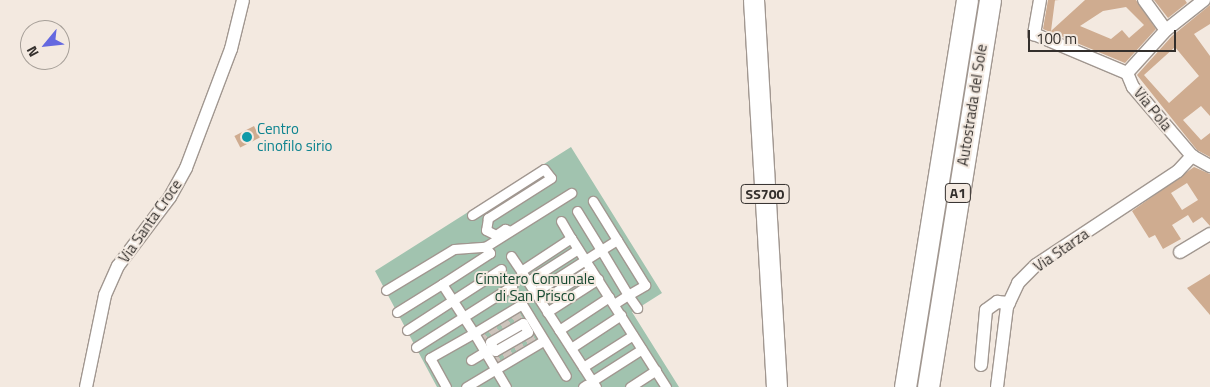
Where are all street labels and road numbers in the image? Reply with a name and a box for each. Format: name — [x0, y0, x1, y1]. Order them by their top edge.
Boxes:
street label: Autostrada del Sole — [953, 43, 991, 167]
street label: Via Pola — [1130, 84, 1176, 134]
street label: Via Santa Croce — [115, 176, 185, 266]
road number: SS700 — [740, 182, 790, 205]
road number: A1 — [944, 182, 972, 204]
street label: Via Starza — [1030, 225, 1092, 275]

